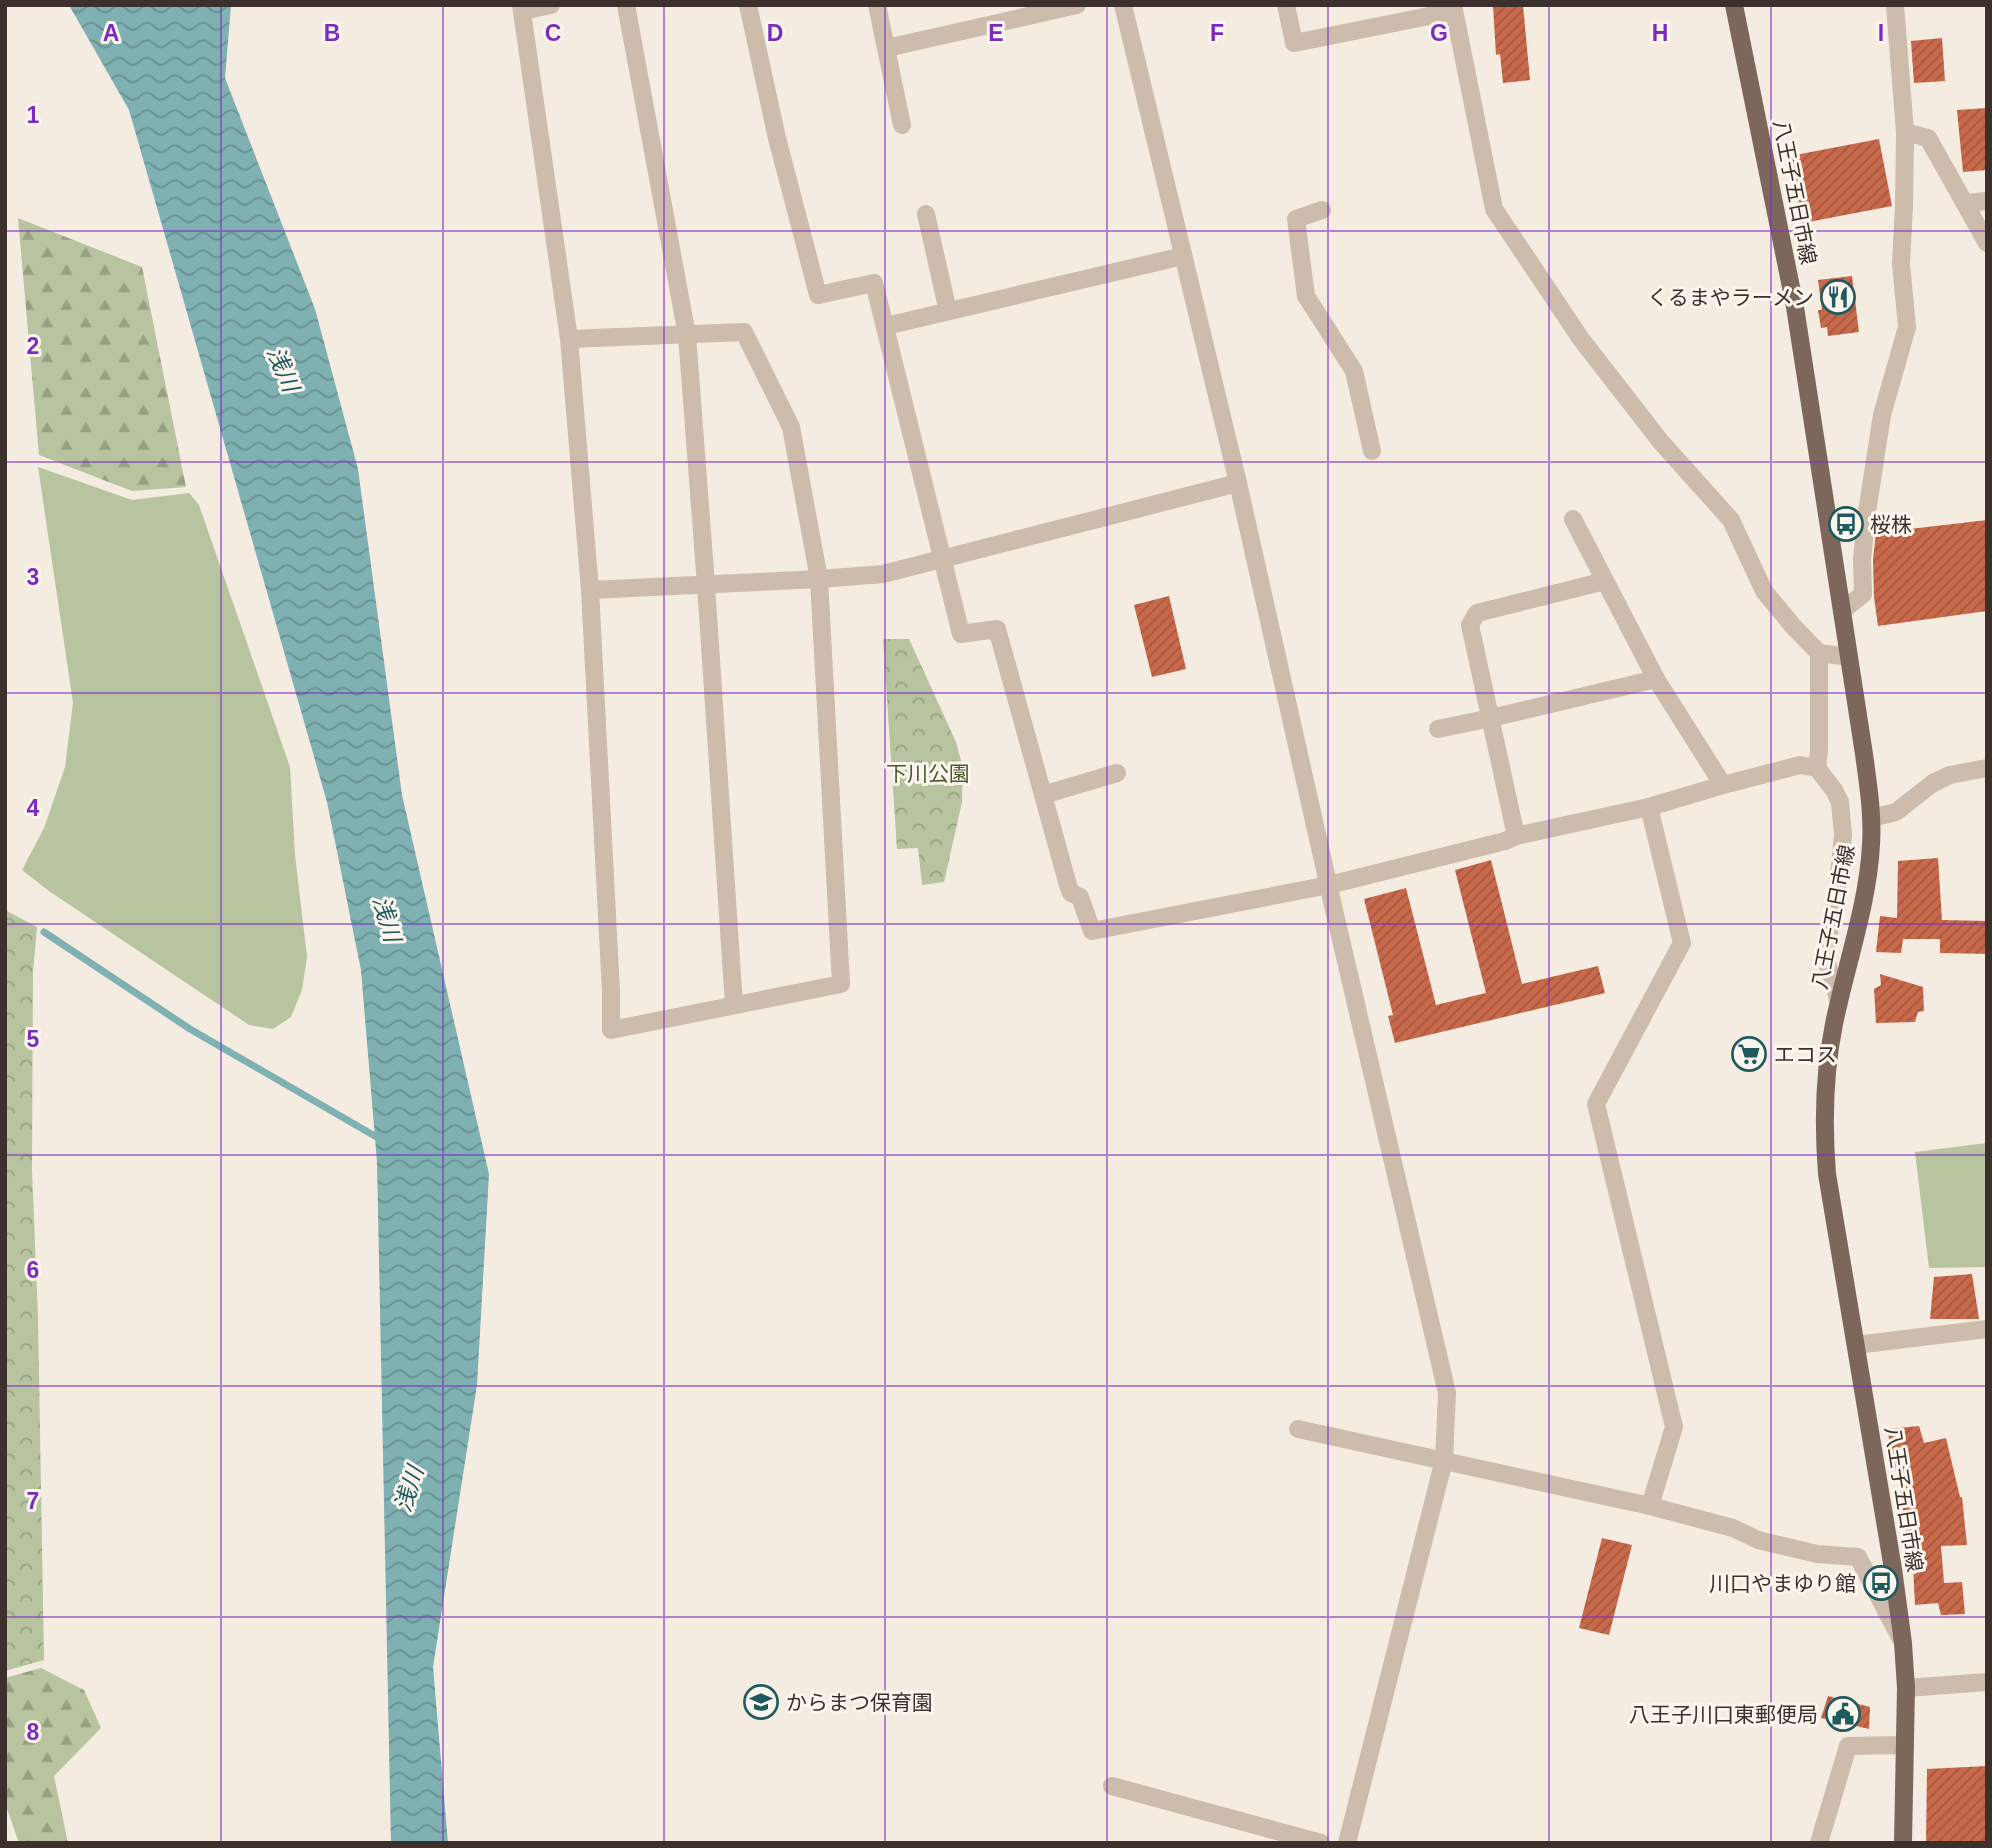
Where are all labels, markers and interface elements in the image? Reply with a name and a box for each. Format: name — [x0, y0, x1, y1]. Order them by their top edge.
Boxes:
text: A — [103, 20, 119, 46]
text: B — [324, 20, 340, 46]
text: C — [545, 20, 561, 46]
text: D — [767, 20, 783, 46]
text: E — [988, 20, 1004, 46]
text: F — [1210, 20, 1224, 46]
text: G — [1430, 20, 1448, 46]
text: H — [1652, 20, 1668, 46]
text: I — [1878, 20, 1884, 46]
text: 1 — [27, 102, 40, 128]
street label: 八王子五日市線 — [1770, 118, 1820, 266]
restaurant icon: くるまやラーメン — [1819, 278, 1857, 316]
place label: くるまやラーメン — [1647, 286, 1814, 309]
text: 2 — [27, 333, 39, 359]
water label: 浅川 — [262, 343, 305, 398]
bus stop icon: 桜株 — [1827, 505, 1865, 543]
place label: 桜株 — [1870, 513, 1912, 536]
text: 3 — [27, 564, 39, 590]
park label: 下川公園 — [886, 762, 970, 785]
text: 4 — [27, 795, 40, 821]
street label: 八王子五日市線 — [1808, 843, 1858, 991]
water label: 浅川 — [368, 893, 407, 948]
text: 5 — [27, 1026, 40, 1052]
supermarket icon: エコス — [1730, 1035, 1768, 1073]
place label: エコス — [1774, 1043, 1837, 1066]
text: 6 — [27, 1257, 39, 1283]
street label: 八王子五日市線 — [1881, 1425, 1927, 1573]
water label: 浅川 — [390, 1460, 429, 1515]
text: 7 — [27, 1488, 39, 1514]
bus stop icon: 川口やまゆり館 — [1862, 1564, 1900, 1602]
place label: 川口やまゆり館 — [1709, 1572, 1856, 1595]
school or university icon: からまつ保育園 — [742, 1683, 780, 1721]
place label: からまつ保育園 — [786, 1691, 933, 1714]
public building icon: 八王子川口東郵便局 — [1824, 1695, 1862, 1733]
place label: 八王子川口東郵便局 — [1629, 1703, 1818, 1726]
text: 8 — [27, 1719, 40, 1745]

